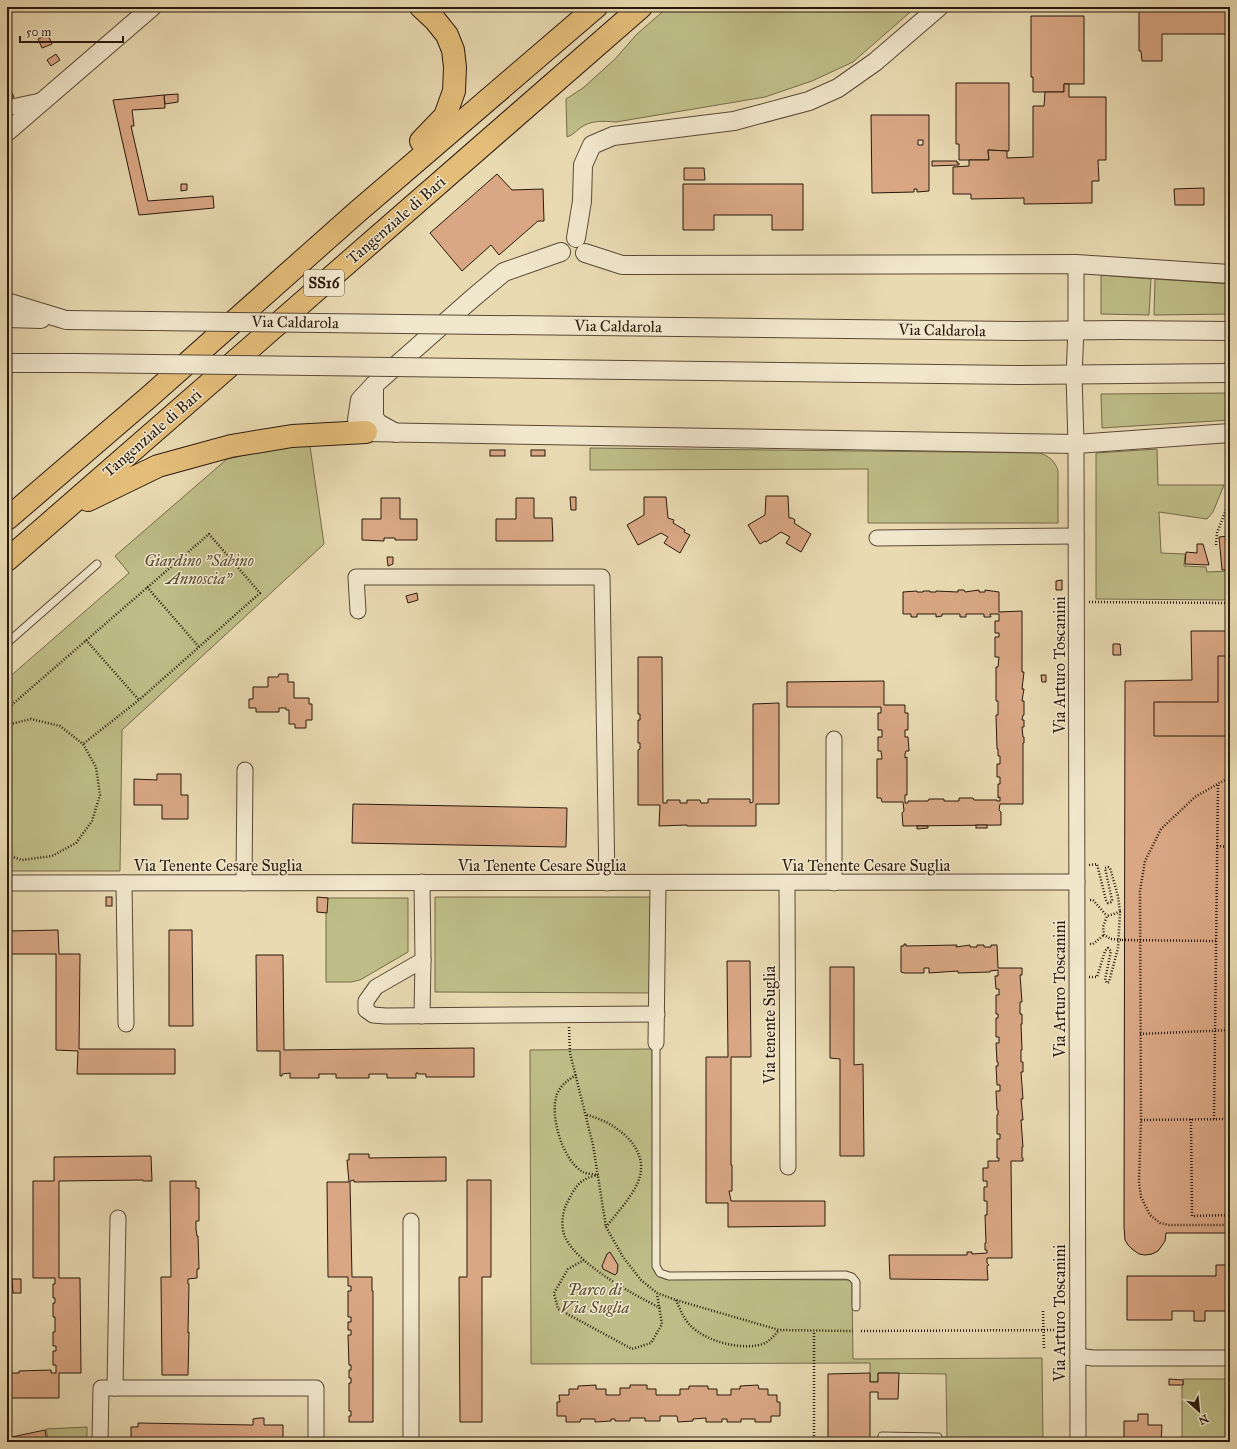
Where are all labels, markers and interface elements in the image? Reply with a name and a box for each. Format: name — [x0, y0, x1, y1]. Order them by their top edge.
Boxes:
scale bar — [20, 18, 123, 44]
text: 50 m — [26, 25, 51, 39]
street label: Tangenziale di Bari — [343, 172, 450, 269]
road number: SS16 — [304, 270, 344, 296]
street label: Via Caldarola — [250, 312, 339, 332]
street label: Via Caldarola — [573, 316, 662, 336]
street label: Via Caldarola — [897, 320, 986, 340]
street label: Tangenziale di Bari — [99, 385, 206, 482]
park label: Giardino "Sabino Annoscia" — [144, 551, 254, 588]
street label: Via Arturo Toscanini — [1050, 596, 1069, 735]
street label: Via Tenente Cesare Suglia — [133, 856, 303, 876]
street label: Via Tenente Cesare Suglia — [457, 856, 627, 876]
street label: Via Tenente Cesare Suglia — [781, 856, 951, 876]
street label: Via Arturo Toscanini — [1050, 920, 1069, 1059]
street label: Via tenente Suglia — [760, 966, 780, 1085]
street label: Via Arturo Toscanini — [1050, 1244, 1069, 1383]
park label: Parco di Via Suglia — [561, 1280, 630, 1317]
north arrow — [1179, 1391, 1219, 1431]
text: N — [1196, 1412, 1210, 1428]

